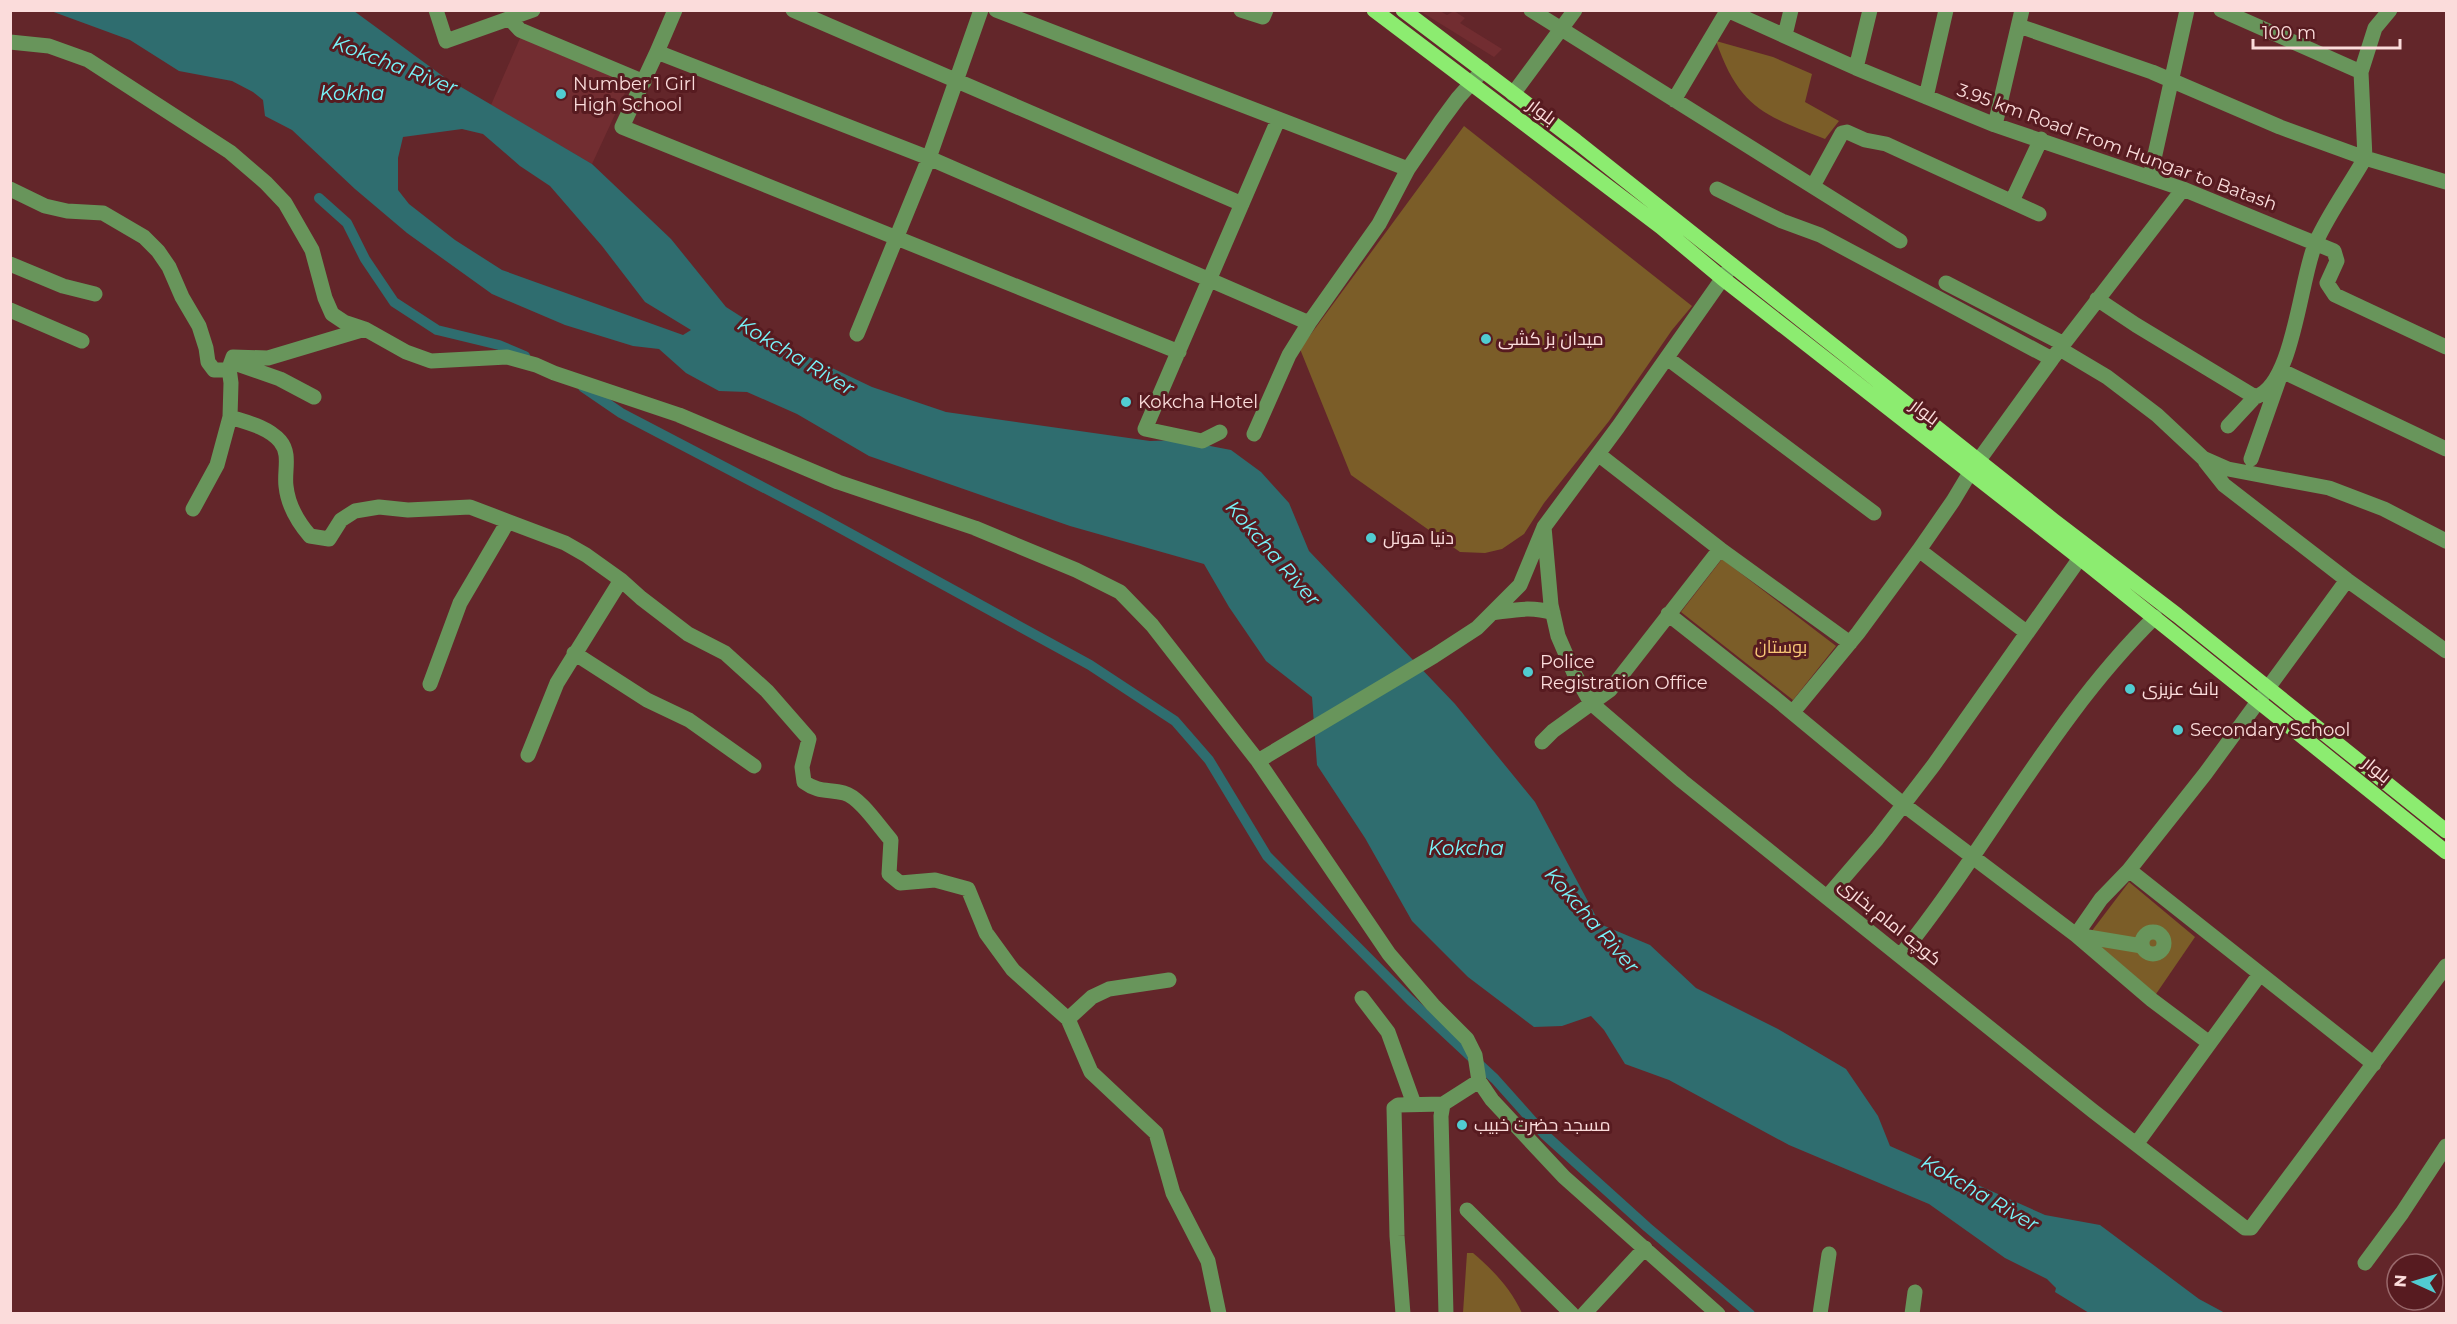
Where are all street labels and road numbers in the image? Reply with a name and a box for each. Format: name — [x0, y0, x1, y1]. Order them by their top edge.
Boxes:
street label: 3.95 km Road From Hungar to Batash — [1954, 79, 2280, 215]
street label: بلوار — [1522, 93, 1561, 130]
street label: بلوار — [1905, 393, 1944, 430]
street label: بلوار — [2358, 751, 2396, 788]
street label: کوچه امام بخاری — [1833, 874, 1946, 971]

